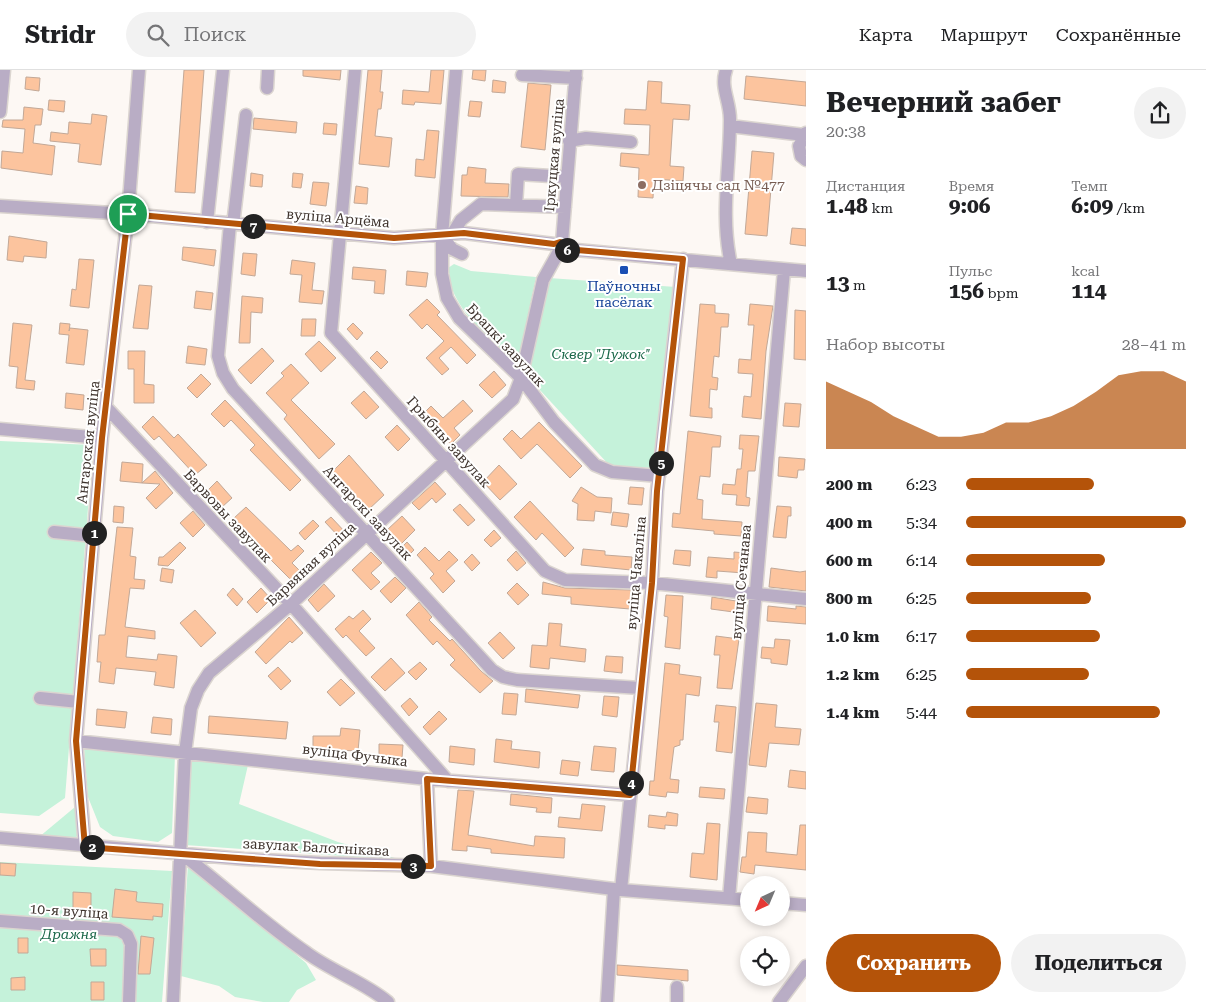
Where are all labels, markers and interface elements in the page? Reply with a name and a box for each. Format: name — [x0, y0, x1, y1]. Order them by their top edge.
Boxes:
search box — [126, 12, 476, 57]
text: Stridr — [25, 21, 96, 49]
icon: search — [144, 21, 172, 49]
text: Поиск — [184, 23, 246, 46]
text: Карта — [859, 24, 913, 45]
text: Маршрут — [941, 24, 1028, 45]
text: Сохранённые — [1056, 24, 1181, 45]
text: Вечерний забег — [826, 86, 1061, 119]
button: share — [1134, 87, 1186, 139]
street label: Іркуцкая вуліца — [541, 97, 567, 212]
text: 20:38 — [826, 122, 866, 141]
place label: Дзіцячы сад №477 — [652, 177, 785, 193]
text: Дистанция — [826, 178, 905, 194]
text: Время — [949, 178, 994, 194]
text: Темп — [1071, 178, 1108, 194]
marker: Дзіцячы сад №477 — [636, 179, 648, 191]
pin — [107, 193, 149, 235]
text: 1.48 — [826, 194, 868, 218]
text: 9:06 — [949, 194, 991, 218]
text: 6:09 — [1071, 194, 1113, 218]
icon: arrive — [114, 200, 142, 228]
text: km — [868, 200, 893, 216]
text: /km — [1113, 200, 1145, 216]
street label: вуліца Арцёма — [286, 206, 391, 231]
pin: 7 — [240, 214, 266, 238]
text: 7 — [250, 218, 257, 234]
pin: 6 — [554, 238, 580, 262]
text: 6 — [564, 242, 571, 258]
text: Пульс — [949, 263, 992, 279]
text: kcal — [1071, 263, 1100, 279]
marker: Паўночны пасёлак — [618, 264, 630, 276]
text: 13 — [826, 271, 850, 295]
text: m — [850, 277, 866, 293]
place label: Паўночны пасёлак — [587, 278, 661, 310]
text: 156 — [949, 279, 984, 303]
text: 114 — [1071, 279, 1107, 303]
text: bpm — [984, 285, 1018, 301]
street label: Брацкі завулак — [464, 300, 549, 390]
text: Набор высоты — [826, 335, 945, 354]
text: 28–41 m — [1122, 335, 1186, 354]
park label: Сквер "Лужок" — [551, 346, 651, 362]
street label: Ангарская вуліца — [74, 379, 102, 504]
street label: Грыбны завулак — [404, 393, 494, 491]
pin: 5 — [648, 450, 674, 476]
text: 5 — [658, 455, 665, 471]
street label: Ангарскі завулак — [320, 463, 416, 564]
street label: Барвовы завулак — [181, 466, 275, 566]
text: 200 m — [826, 475, 872, 494]
text: 6:23 — [906, 475, 937, 494]
text: 400 m — [826, 513, 872, 532]
text: 5:34 — [906, 513, 937, 532]
street label: вуліца Чакаліна — [623, 515, 649, 630]
street label: Барвяная вуліца — [263, 518, 359, 609]
pin: 1 — [82, 520, 106, 546]
street label: вуліца Сечанава — [728, 523, 754, 640]
text: 1 — [91, 525, 98, 541]
text: 600 m — [826, 551, 872, 570]
text: 6:14 — [906, 551, 937, 570]
text: 800 m — [826, 589, 872, 608]
text: 6:25 — [906, 589, 937, 608]
text: 1.0 km — [826, 627, 879, 646]
text: 6:17 — [906, 627, 937, 646]
text: 1.2 km — [826, 665, 879, 684]
text: 6:25 — [906, 665, 937, 684]
text: 1.4 km — [826, 703, 879, 722]
text: 5:44 — [906, 703, 937, 722]
street label: вуліца Фучыка — [301, 741, 409, 769]
pin: 4 — [618, 770, 644, 796]
text: 4 — [628, 775, 635, 791]
pin: 2 — [80, 834, 104, 860]
street label: завулак Балотнікава — [242, 835, 390, 859]
text: 2 — [89, 839, 96, 855]
pin: 3 — [400, 854, 426, 878]
text: 3 — [410, 858, 417, 874]
north arrow — [740, 876, 790, 926]
map controls — [740, 876, 790, 986]
street label: 10-я вуліца — [29, 900, 109, 922]
park label: Дражня — [40, 926, 97, 942]
button: Сохранить — [826, 934, 1001, 992]
button: Поделиться — [1011, 934, 1186, 992]
button: locate — [740, 936, 790, 986]

